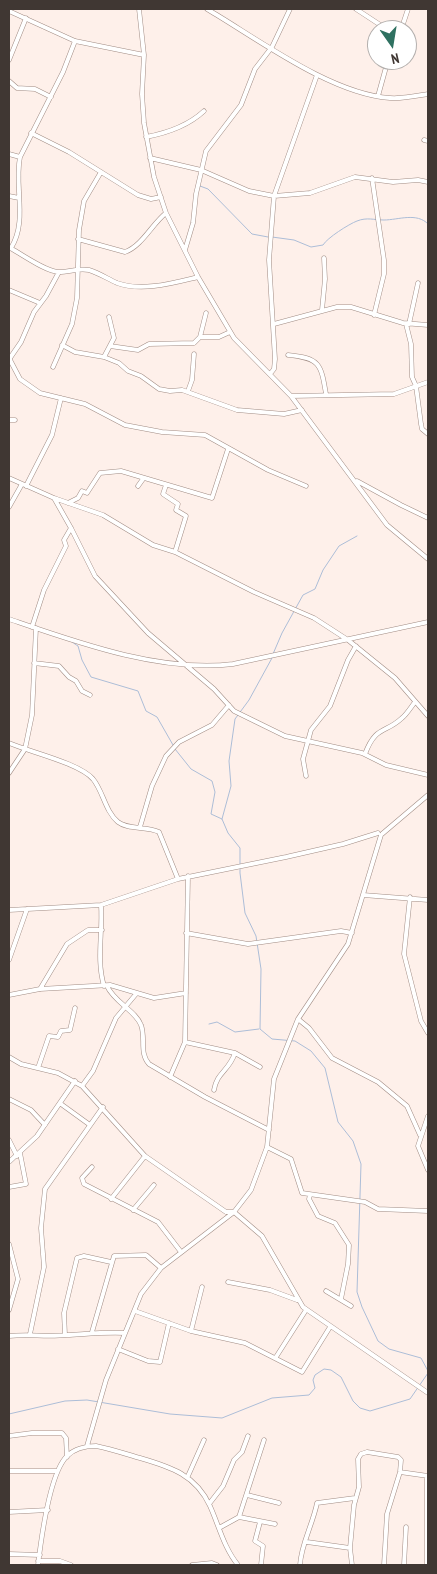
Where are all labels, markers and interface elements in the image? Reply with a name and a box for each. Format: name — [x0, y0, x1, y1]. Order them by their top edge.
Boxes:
north arrow — [367, 20, 417, 70]
text: N — [389, 49, 401, 68]

